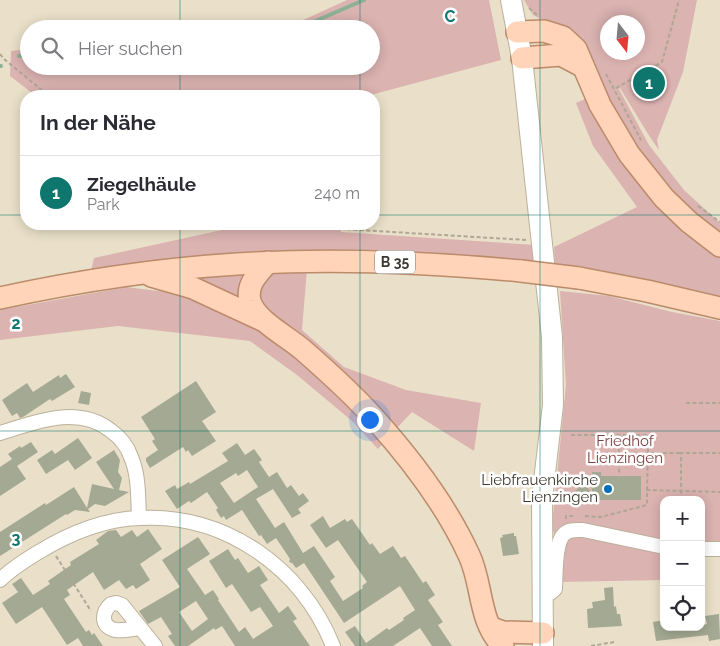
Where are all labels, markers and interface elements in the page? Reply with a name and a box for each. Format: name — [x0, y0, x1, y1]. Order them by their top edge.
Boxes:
text: C — [445, 7, 456, 26]
north arrow — [600, 15, 645, 60]
search box — [20, 20, 380, 75]
icon: search — [38, 34, 66, 62]
text: Hier suchen — [78, 37, 183, 59]
pin: 1 — [633, 64, 665, 102]
text: In der Nähe — [40, 110, 156, 135]
text: Ziegelhäule — [87, 173, 196, 195]
text: 1 — [52, 184, 60, 203]
text: 240 m — [314, 184, 360, 203]
text: Park — [87, 195, 120, 214]
road number: B 35 — [375, 250, 415, 274]
text: 2 — [11, 314, 21, 333]
your location — [357, 407, 383, 433]
park label: Friedhof Lienzingen — [587, 432, 663, 467]
place label: Liebfrauenkirche Lienzingen — [481, 471, 598, 506]
marker: Liebfrauenkirche Lienzingen — [602, 483, 614, 495]
map controls — [660, 496, 705, 631]
button: + — [660, 496, 705, 541]
text: 3 — [12, 529, 21, 548]
button: − — [660, 541, 705, 586]
button: locate — [660, 586, 705, 631]

